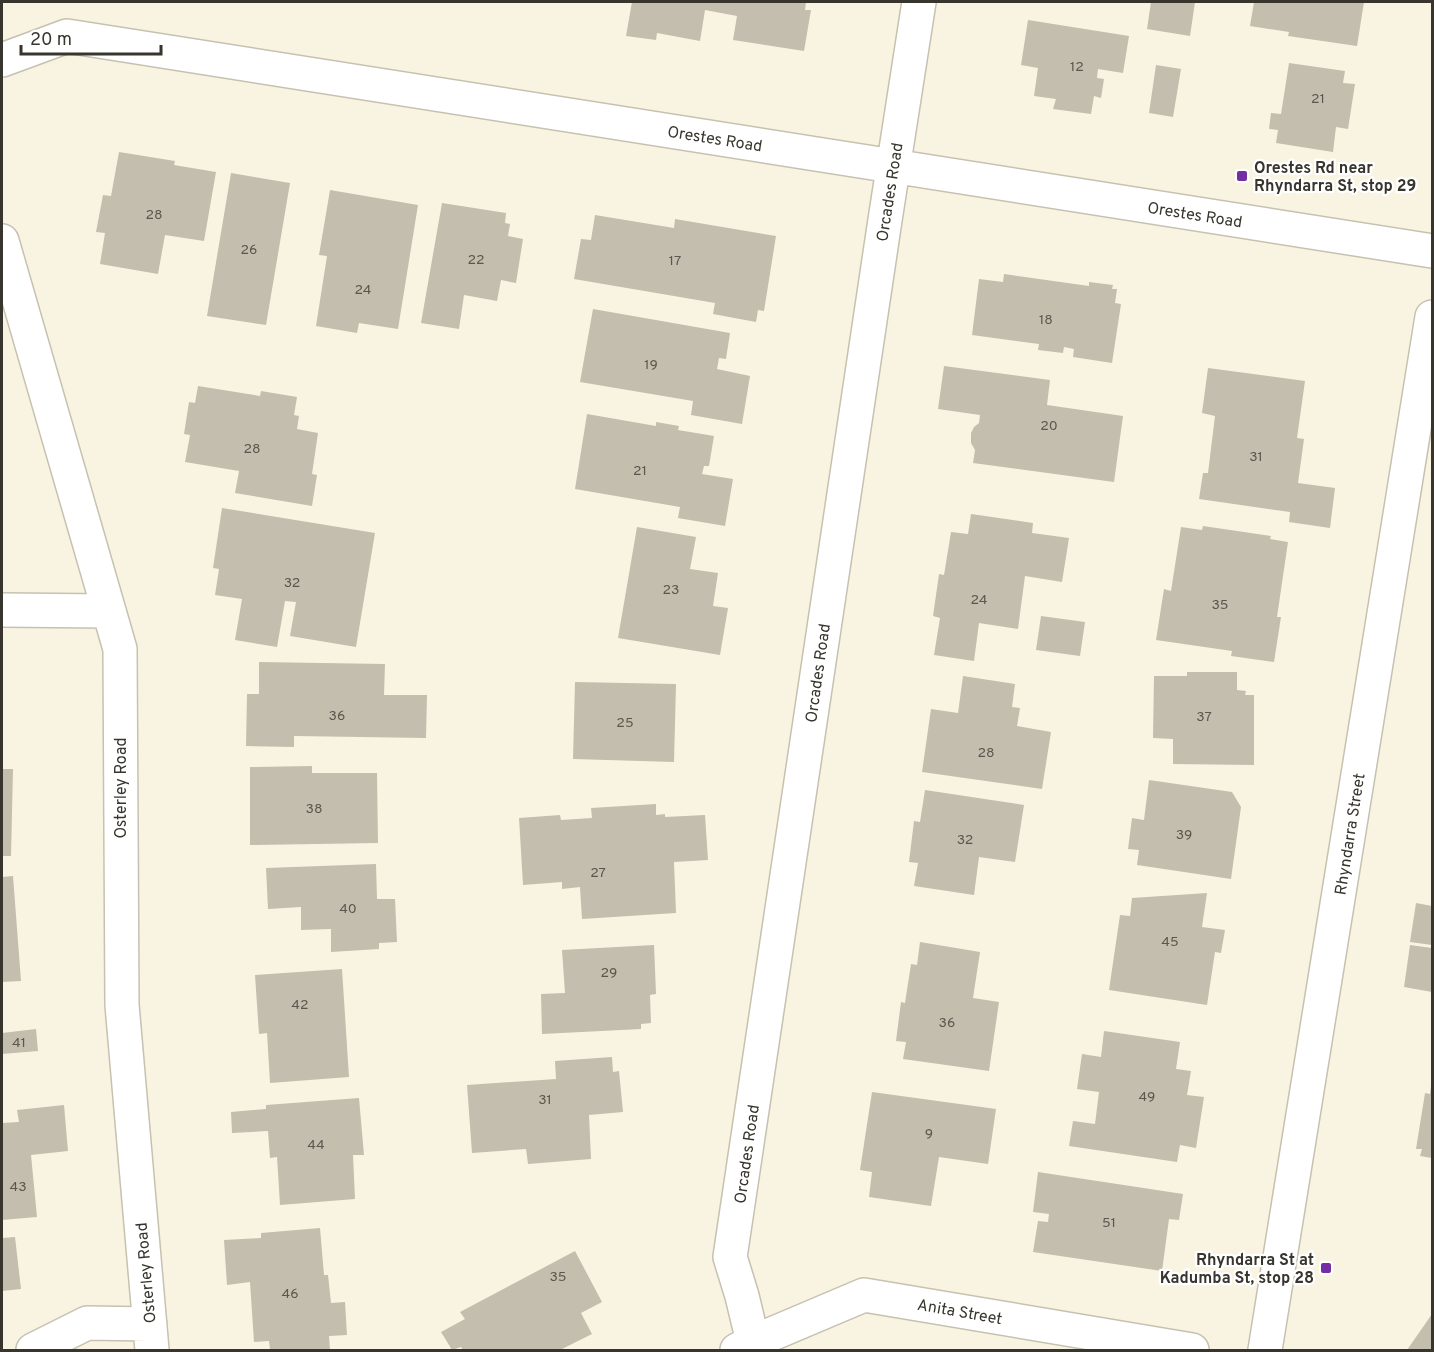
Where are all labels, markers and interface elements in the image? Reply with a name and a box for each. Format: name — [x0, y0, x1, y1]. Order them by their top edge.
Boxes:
scale bar — [21, 18, 160, 56]
text: 20 m — [30, 29, 72, 52]
house number: 12 — [1070, 59, 1084, 76]
house number: 21 — [1311, 91, 1325, 108]
street label: Orestes Road — [666, 123, 764, 157]
street label: Orcades Road — [873, 141, 909, 243]
place label: Orestes Rd near Rhyndarra St, stop 29 — [1254, 159, 1416, 197]
marker: Orestes Rd near Rhyndarra St, stop 29 — [1235, 169, 1249, 183]
street label: Orestes Road — [1146, 199, 1244, 233]
house number: 28 — [145, 207, 163, 224]
house number: 26 — [241, 242, 257, 259]
house number: 22 — [467, 252, 485, 269]
house number: 17 — [669, 253, 681, 270]
house number: 24 — [354, 282, 372, 299]
house number: 18 — [1039, 312, 1053, 329]
house number: 19 — [644, 357, 658, 374]
house number: 20 — [1040, 418, 1058, 435]
house number: 28 — [243, 441, 261, 458]
house number: 31 — [1249, 449, 1263, 466]
house number: 21 — [633, 463, 647, 480]
house number: 32 — [284, 575, 300, 592]
house number: 23 — [663, 582, 680, 599]
house number: 24 — [970, 592, 988, 609]
house number: 35 — [1211, 597, 1229, 614]
street label: Orcades Road — [802, 622, 836, 724]
house number: 36 — [329, 708, 345, 725]
house number: 37 — [1196, 709, 1212, 726]
house number: 25 — [616, 715, 634, 732]
street label: Osterley Road — [112, 737, 132, 839]
house number: 28 — [977, 745, 995, 762]
street label: Rhyndarra Street — [1331, 772, 1371, 897]
house number: 38 — [306, 801, 322, 818]
house number: 39 — [1176, 827, 1192, 844]
house number: 32 — [957, 832, 973, 849]
house number: 27 — [590, 865, 606, 882]
house number: 40 — [339, 901, 357, 918]
house number: 45 — [1161, 934, 1179, 951]
house number: 29 — [601, 965, 617, 982]
house number: 42 — [291, 997, 309, 1014]
house number: 36 — [939, 1015, 955, 1032]
house number: 41 — [12, 1035, 26, 1052]
house number: 49 — [1139, 1089, 1155, 1106]
house number: 31 — [538, 1092, 552, 1109]
street label: Orcades Road — [731, 1103, 765, 1205]
house number: 9 — [925, 1126, 933, 1143]
house number: 44 — [307, 1137, 325, 1154]
house number: 43 — [9, 1179, 27, 1196]
house number: 51 — [1102, 1215, 1116, 1232]
street label: Osterley Road — [133, 1222, 161, 1324]
place label: Rhyndarra St at Kadumba St, stop 28 — [1160, 1251, 1314, 1289]
marker: Rhyndarra St at Kadumba St, stop 28 — [1319, 1261, 1333, 1275]
house number: 35 — [549, 1269, 567, 1286]
house number: 46 — [281, 1286, 299, 1303]
street label: Anita Street — [916, 1296, 1004, 1330]

